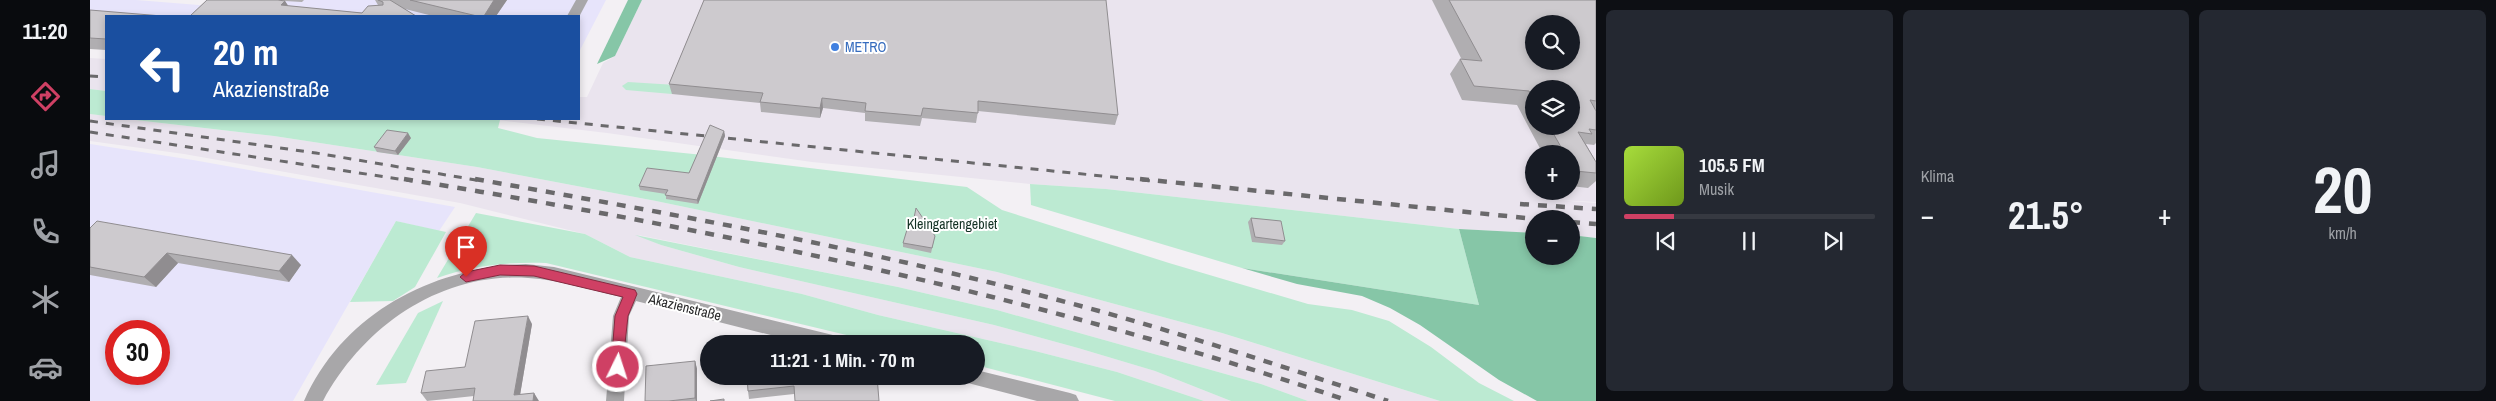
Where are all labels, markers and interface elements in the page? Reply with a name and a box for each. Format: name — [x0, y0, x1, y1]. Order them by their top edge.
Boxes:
map controls — [1525, 15, 1580, 265]
button: search — [1525, 15, 1580, 70]
text: 11:20 — [22, 16, 68, 46]
text: 20 m — [213, 29, 278, 76]
icon: left — [130, 35, 195, 100]
place label: METRO — [845, 38, 887, 56]
marker: METRO — [829, 41, 841, 53]
text: Akazienstraße — [213, 74, 329, 104]
icon: directions — [28, 79, 63, 114]
button: layers — [1525, 80, 1580, 135]
button: + — [1525, 145, 1580, 200]
text: 20 — [2313, 146, 2372, 233]
icon: music — [28, 147, 63, 182]
text: 105.5 FM — [1699, 152, 1765, 178]
text: Klima — [1921, 165, 1954, 187]
text: Musik — [1699, 178, 1734, 200]
text: 21.5° — [2008, 190, 2084, 241]
text: − — [1921, 196, 1934, 234]
text: + — [2158, 196, 2171, 234]
button: − — [1525, 210, 1580, 265]
icon: phone — [28, 214, 63, 249]
park label: Kleingartengebiet — [907, 215, 997, 233]
text: km/h — [2328, 222, 2357, 244]
pin — [445, 226, 487, 277]
icon: previous — [1652, 227, 1680, 255]
icon: pause — [1735, 227, 1763, 255]
icon: next — [1819, 227, 1847, 255]
icon: arrive — [452, 233, 480, 261]
icon: climate — [28, 282, 63, 317]
street label: Akazienstraße — [646, 289, 723, 325]
speed limit sign: 30 — [105, 320, 170, 385]
position arrow — [591, 340, 643, 392]
text: 11:21 · 1 Min. · 70 m — [770, 347, 915, 373]
icon: car — [28, 350, 63, 385]

